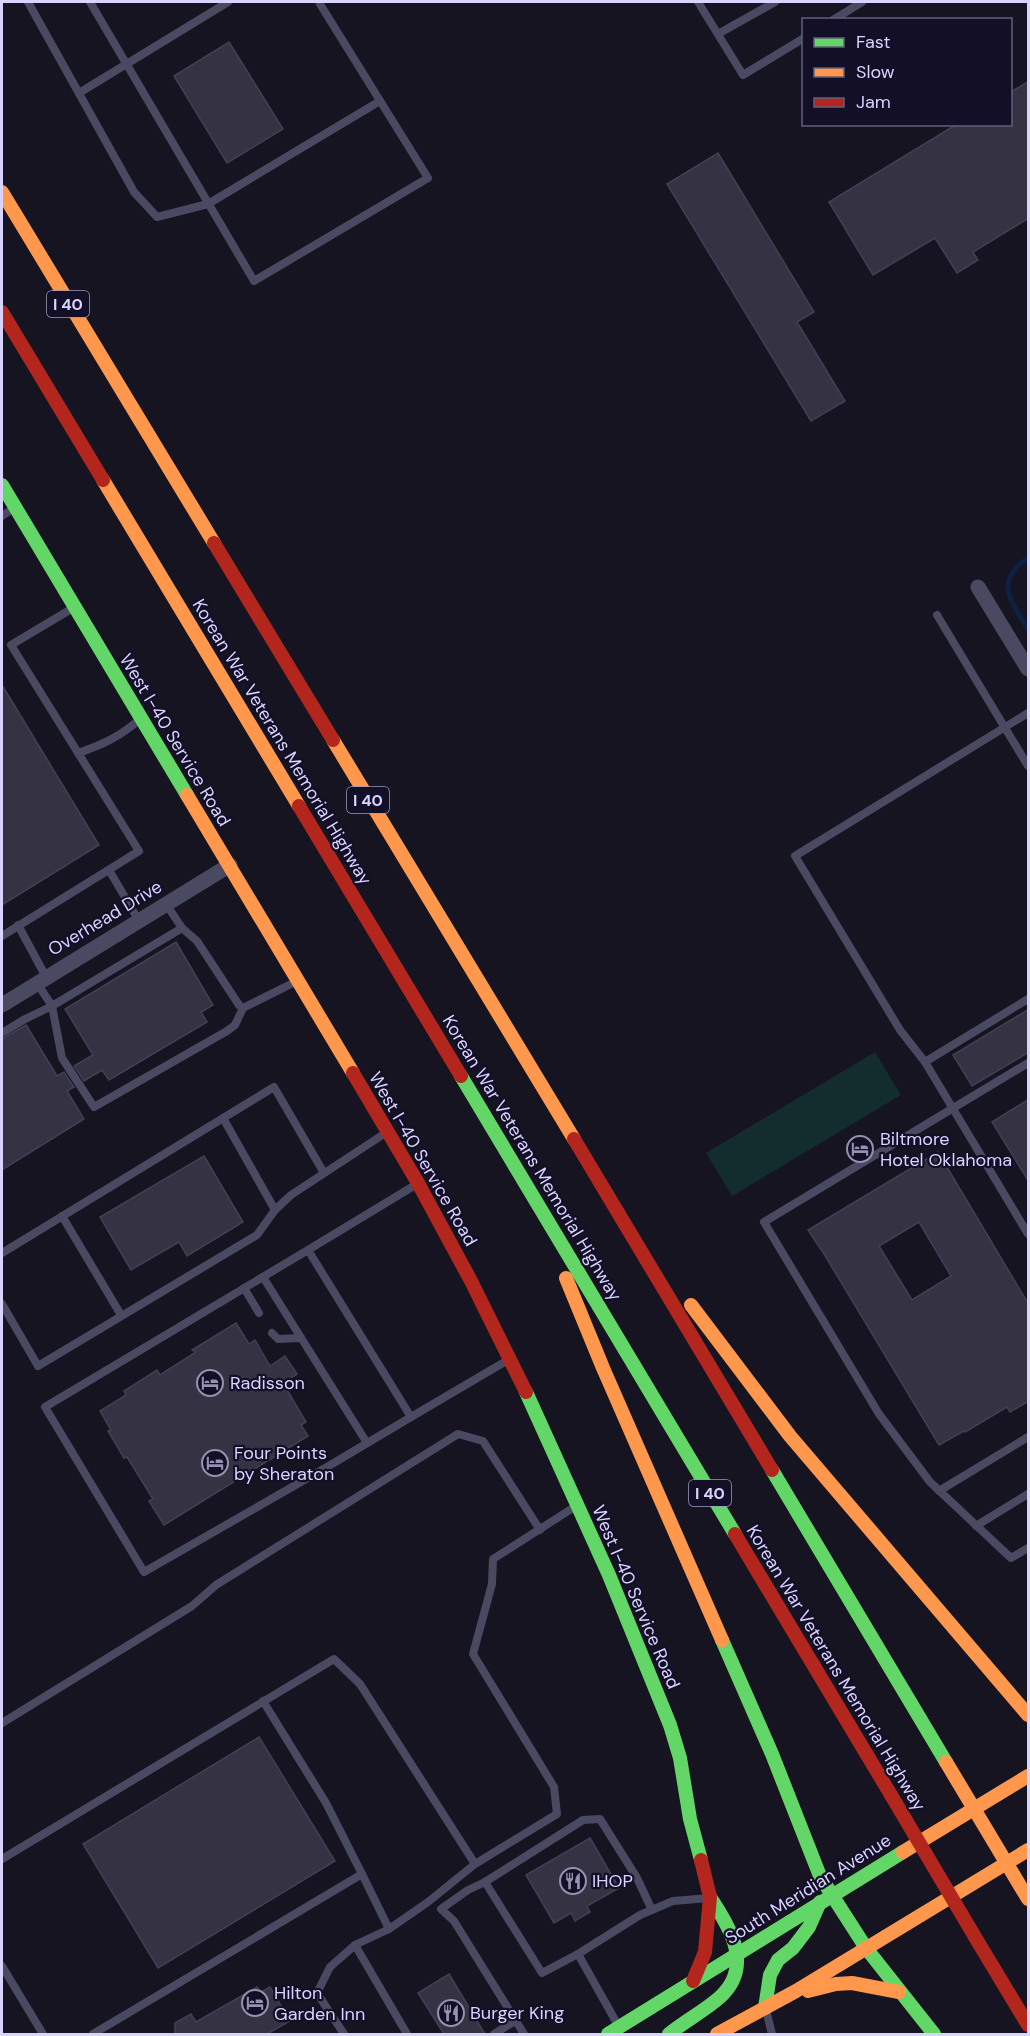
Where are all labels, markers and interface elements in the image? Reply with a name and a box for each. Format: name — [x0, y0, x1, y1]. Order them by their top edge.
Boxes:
legend — [802, 18, 1012, 126]
text: Fast — [856, 30, 891, 54]
text: Slow — [856, 60, 895, 84]
text: Jam — [856, 90, 891, 114]
road number: I 40 — [47, 291, 89, 317]
street label: Korean War Veterans Memorial Highway — [187, 594, 377, 890]
street label: West I-40 Service Road — [114, 649, 236, 831]
road number: I 40 — [347, 787, 389, 813]
street label: Overhead Drive — [44, 875, 166, 961]
street label: Korean War Veterans Memorial Highway — [437, 1010, 627, 1306]
street label: West I-40 Service Road — [363, 1067, 483, 1251]
place label: Biltmore Hotel Oklahoma — [880, 1127, 1012, 1172]
hotel icon: Biltmore Hotel Oklahoma — [845, 1134, 875, 1164]
hotel icon: Radisson — [195, 1368, 225, 1398]
place label: Radisson — [230, 1371, 305, 1395]
place label: Four Points by Sheraton — [234, 1441, 334, 1486]
hotel icon: Four Points by Sheraton — [200, 1448, 230, 1478]
road number: I 40 — [689, 1480, 731, 1506]
street label: West I-40 Service Road — [586, 1501, 686, 1693]
street label: Korean War Veterans Memorial Highway — [741, 1520, 931, 1816]
street label: South Meridian Avenue — [720, 1828, 896, 1950]
restaurant icon: IHOP — [558, 1866, 588, 1896]
place label: IHOP — [592, 1869, 633, 1893]
place label: Hilton Garden Inn — [274, 1981, 365, 2026]
hotel icon: Hilton Garden Inn — [240, 1988, 270, 2018]
restaurant icon: Burger King — [436, 1998, 466, 2028]
place label: Burger King — [470, 2001, 564, 2025]

